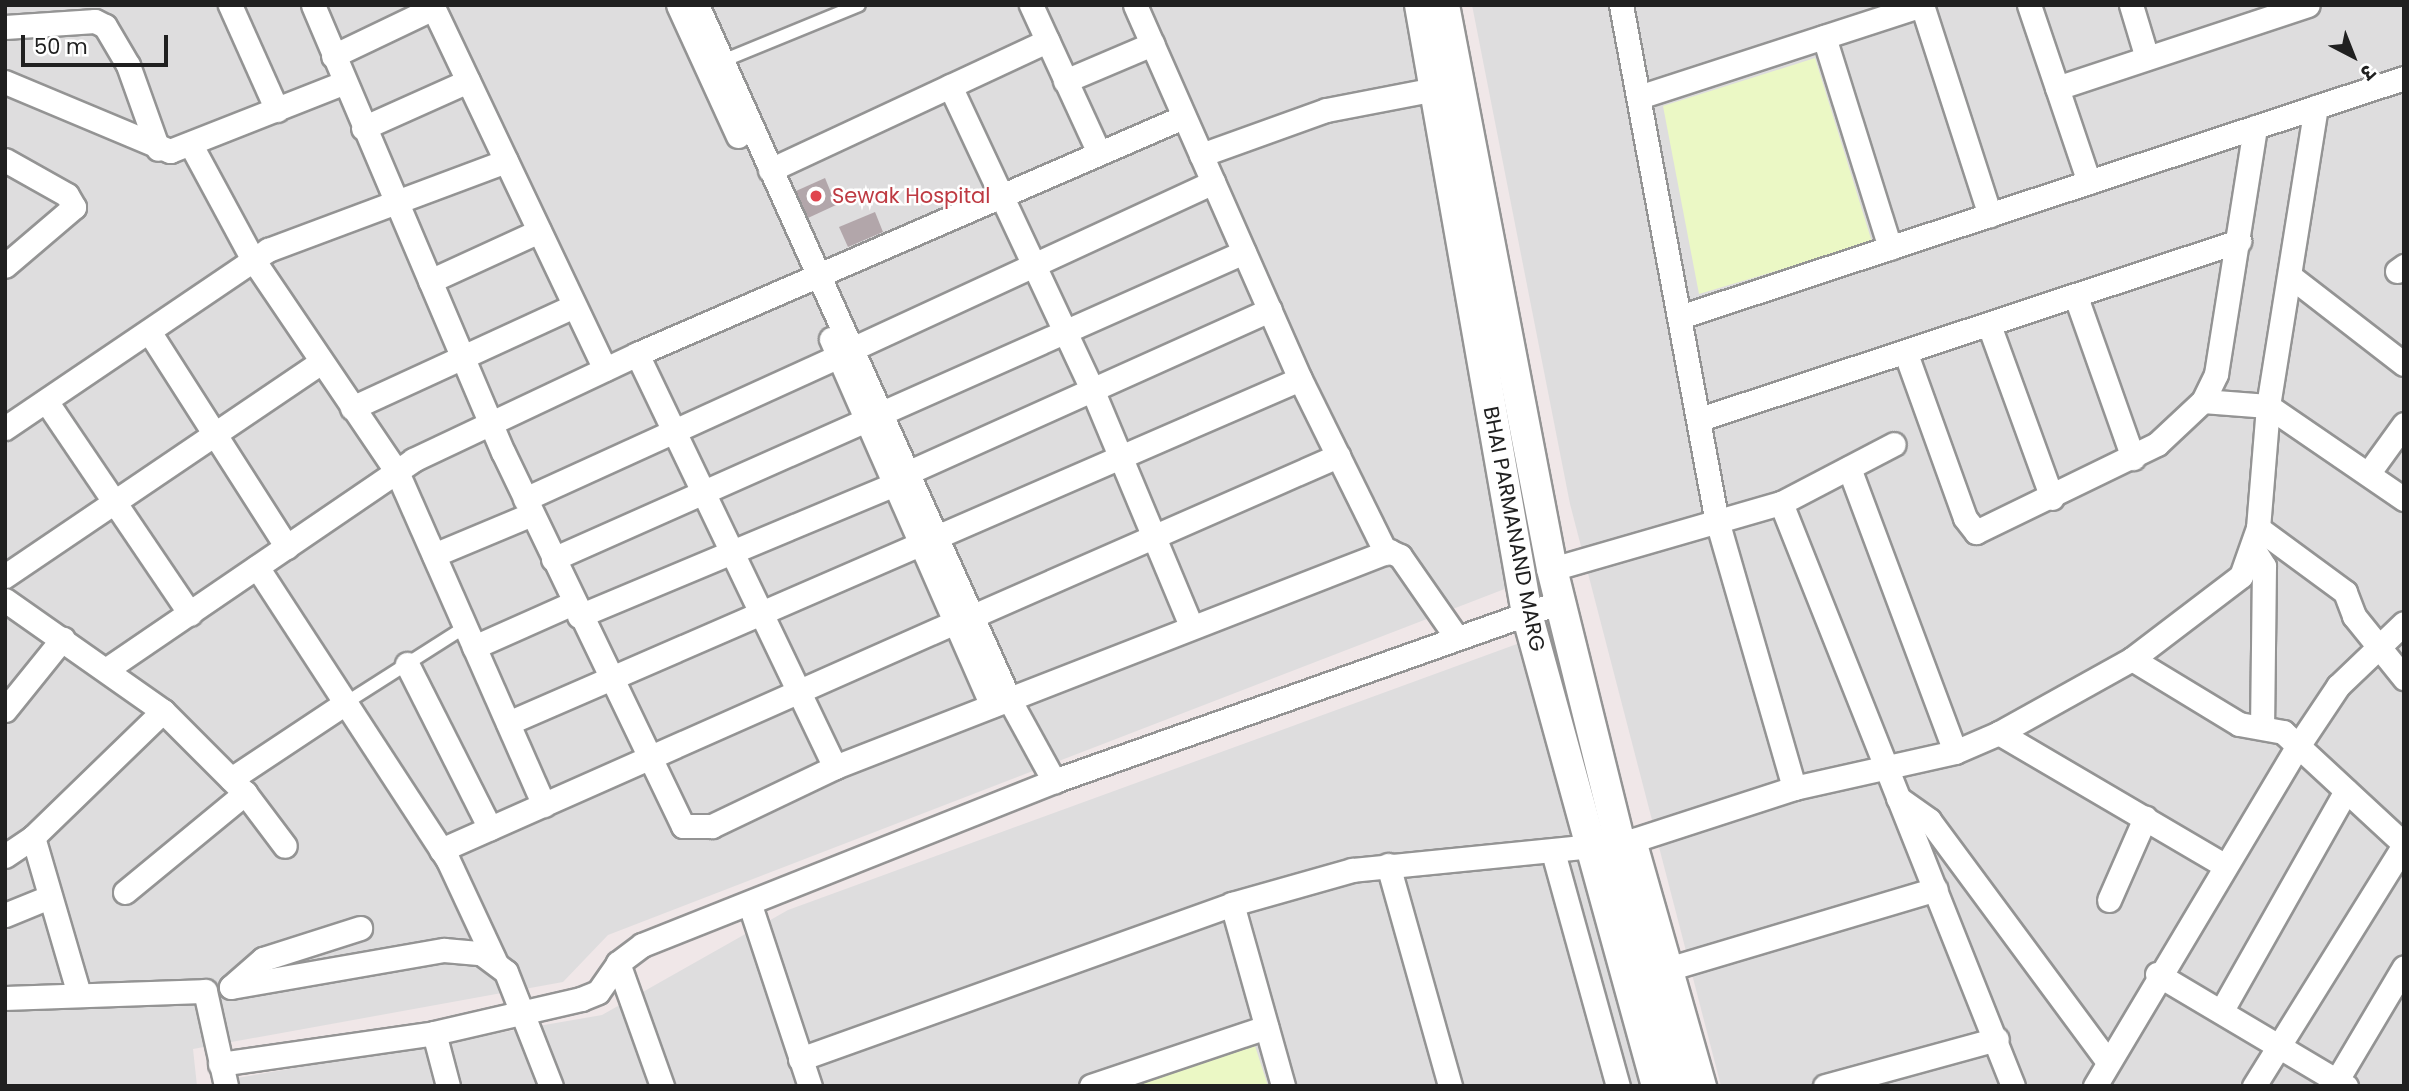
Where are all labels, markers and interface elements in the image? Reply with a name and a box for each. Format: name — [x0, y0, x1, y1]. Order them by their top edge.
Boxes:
scale bar — [24, 21, 172, 65]
north arrow — [2318, 21, 2388, 91]
text: 50 m — [34, 32, 88, 61]
text: उ — [2354, 58, 2380, 86]
place label: Sewak Hospital — [832, 183, 990, 209]
marker: Sewak Hospital — [806, 186, 826, 206]
street label: BHAI PARMANAND MARG — [1478, 404, 1550, 654]

